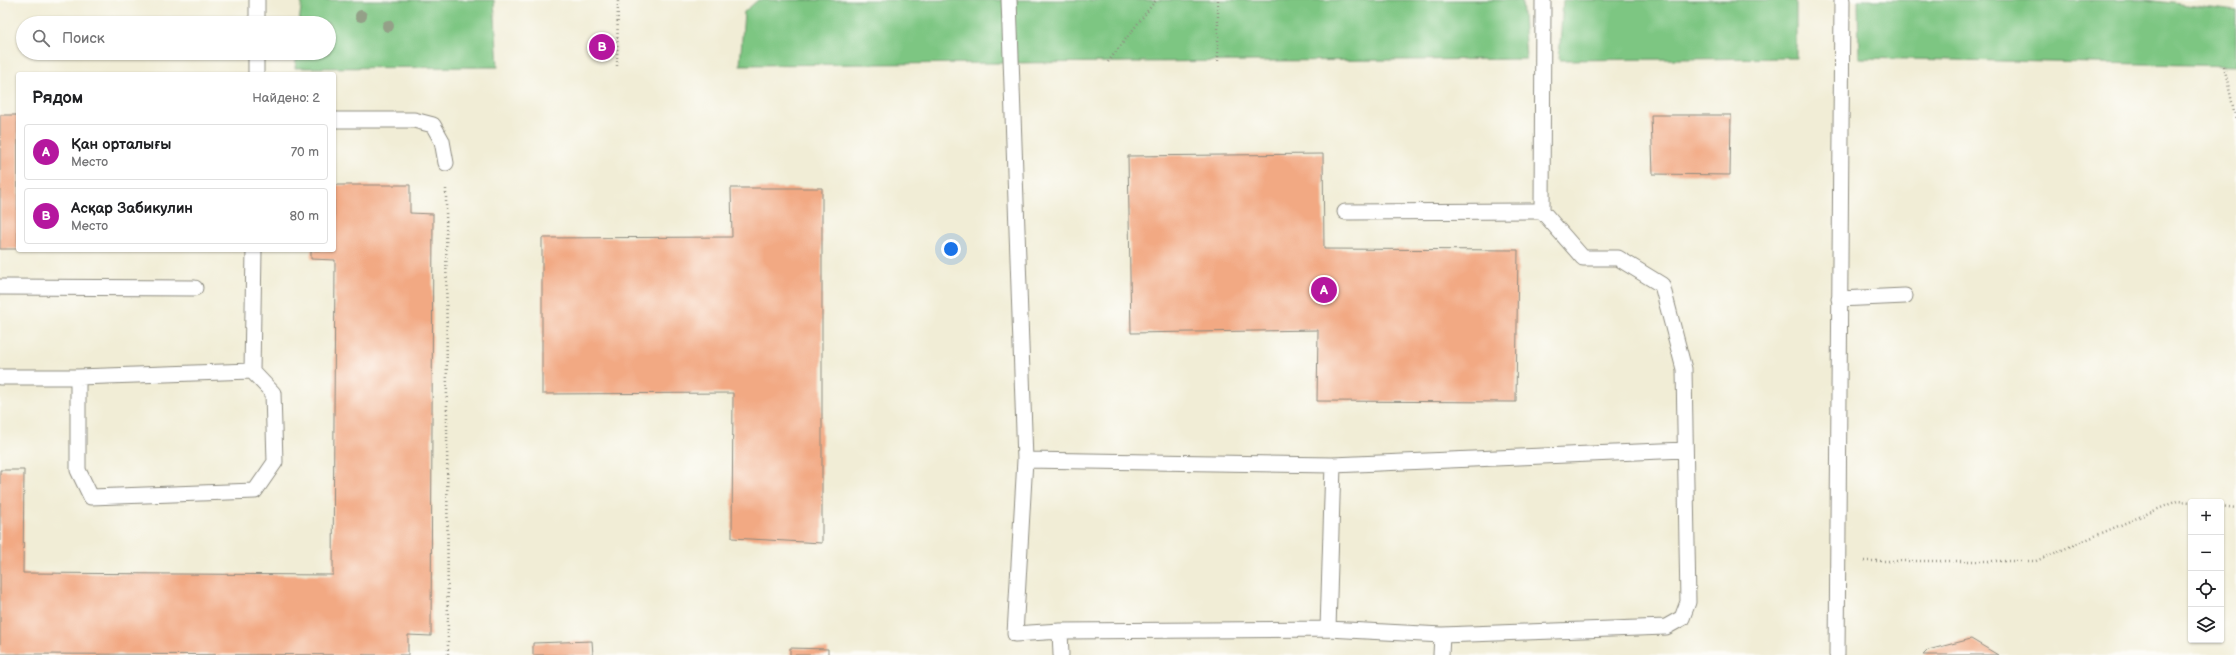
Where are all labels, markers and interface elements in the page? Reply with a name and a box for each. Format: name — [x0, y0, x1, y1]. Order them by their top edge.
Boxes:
search box — [16, 16, 336, 60]
icon: search — [30, 27, 52, 49]
text: Поиск — [62, 29, 105, 48]
pin: B — [589, 32, 615, 62]
text: Рядом — [32, 88, 83, 108]
text: Найдено: 2 — [252, 90, 320, 106]
text: Қан орталығы — [71, 135, 171, 154]
text: A — [42, 144, 50, 160]
text: 70 m — [291, 144, 319, 160]
text: Место — [71, 154, 108, 170]
text: Асқар Забикулин — [71, 199, 193, 218]
text: B — [41, 208, 51, 224]
text: 80 m — [290, 208, 319, 224]
text: Место — [71, 218, 108, 234]
your location — [941, 239, 961, 259]
pin: A — [1311, 275, 1337, 305]
map controls — [2188, 499, 2224, 643]
button: + — [2188, 499, 2224, 535]
button: − — [2188, 535, 2224, 571]
button: locate — [2188, 571, 2224, 607]
button: layers — [2188, 607, 2224, 643]

